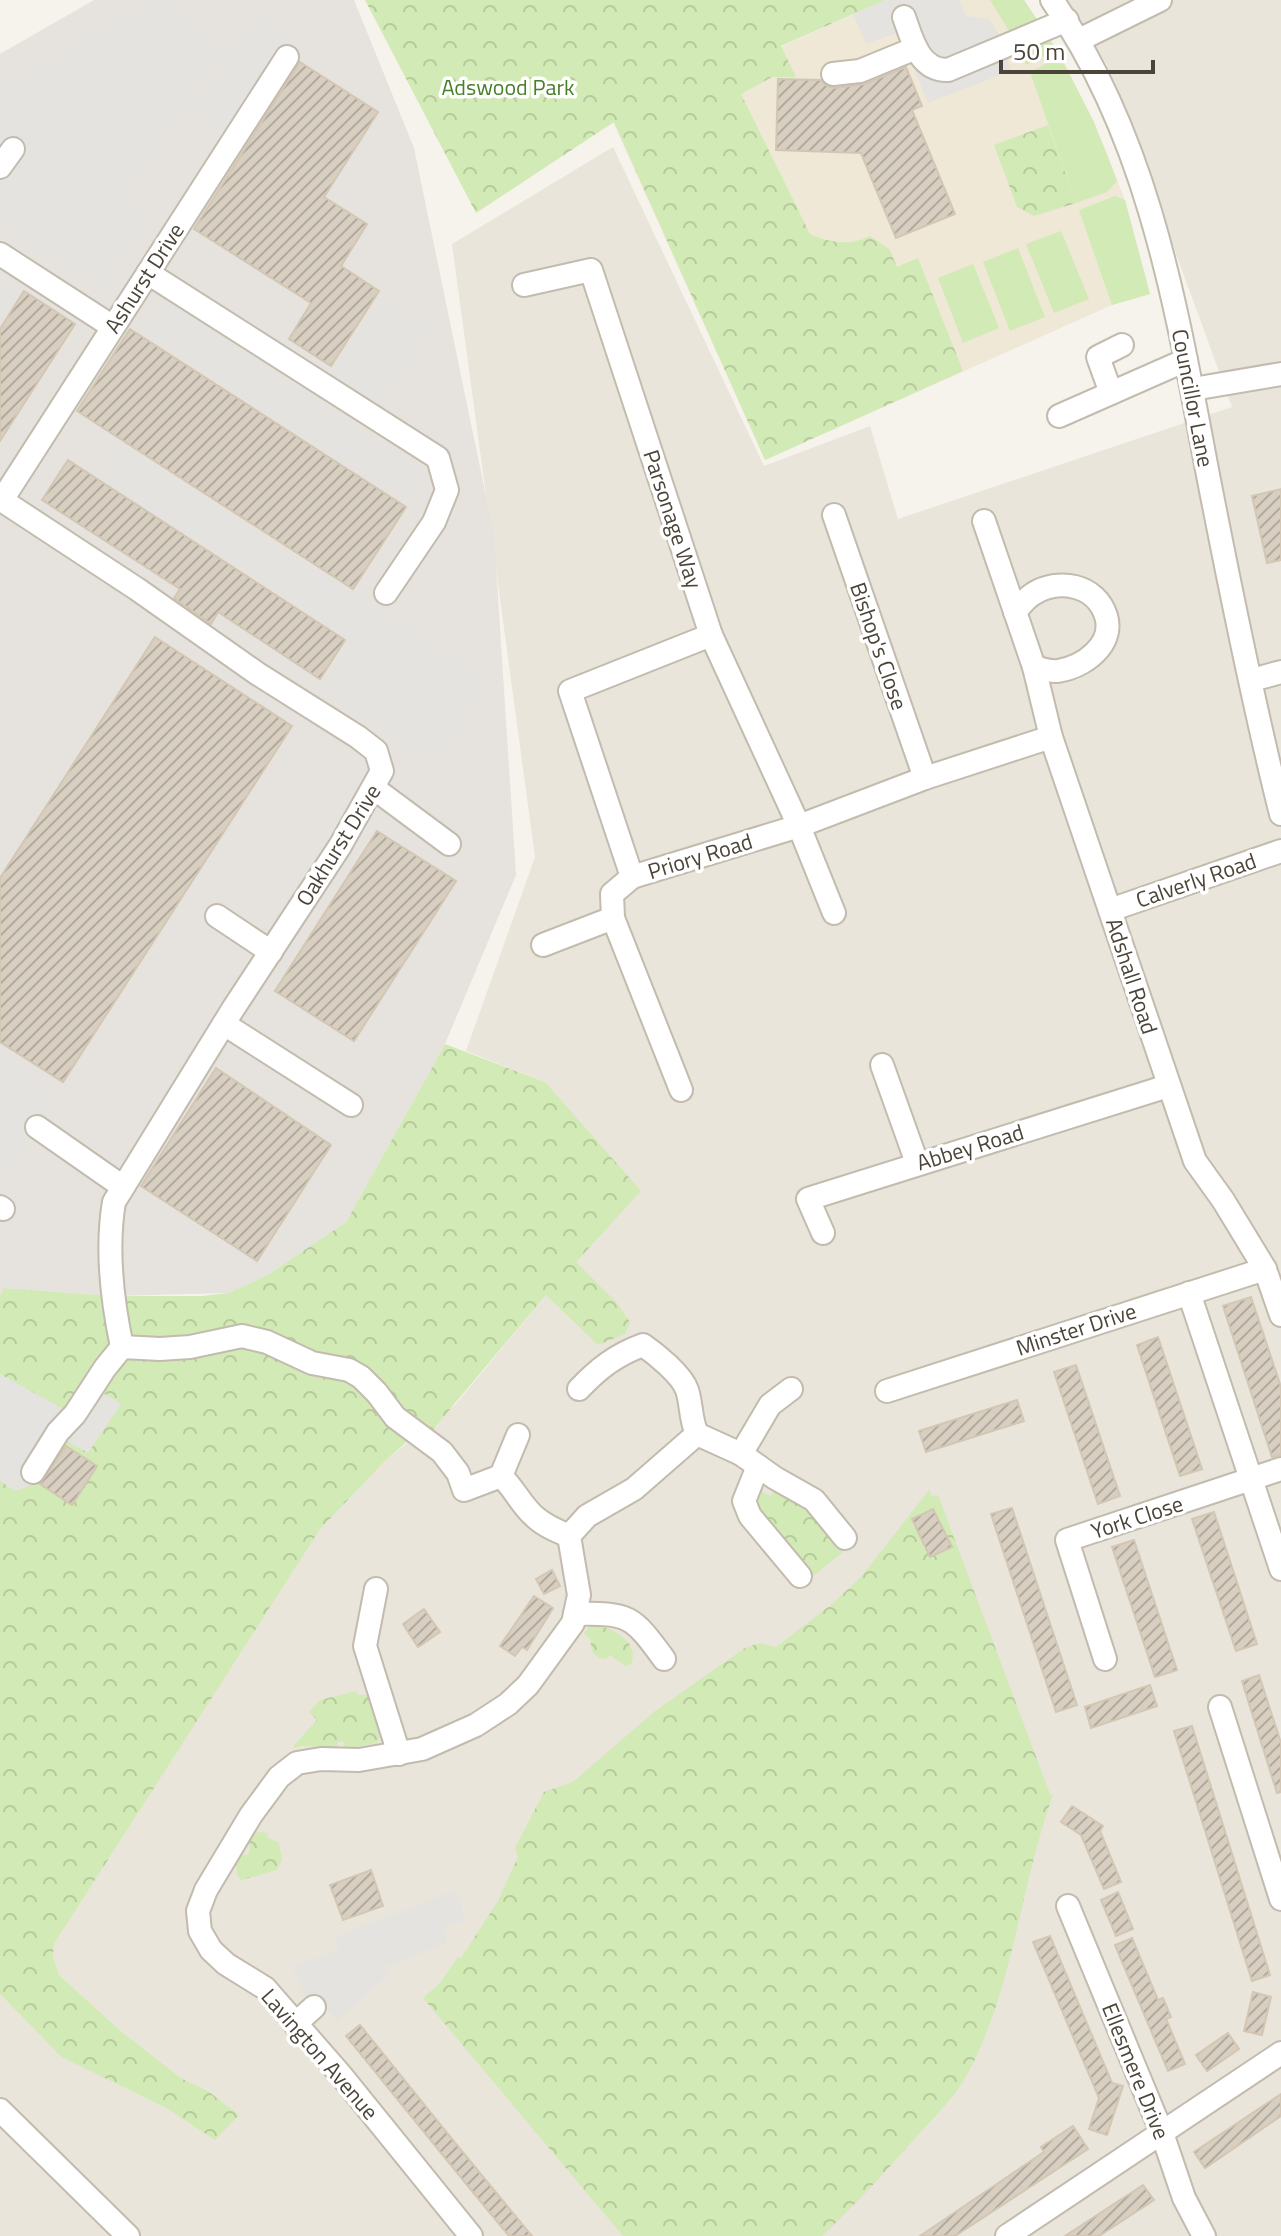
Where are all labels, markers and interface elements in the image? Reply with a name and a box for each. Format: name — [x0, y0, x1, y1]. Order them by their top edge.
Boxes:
scale bar — [1001, 24, 1153, 74]
text: 50 m — [1013, 33, 1065, 69]
park label: Adswood Park — [441, 70, 575, 104]
street label: Ashurst Drive — [96, 216, 192, 340]
street label: Councillor Lane — [1163, 326, 1223, 470]
street label: Parsonage Way — [635, 445, 712, 593]
street label: Bishop's Close — [841, 578, 917, 714]
street label: Oakhurst Drive — [287, 777, 389, 913]
street label: Priory Road — [643, 824, 757, 888]
street label: Calverly Road — [1131, 844, 1261, 916]
street label: Adshall Road — [1097, 914, 1167, 1038]
street label: Abbey Road — [912, 1115, 1028, 1179]
street label: Minster Drive — [1011, 1294, 1141, 1364]
street label: York Close — [1087, 1486, 1187, 1548]
street label: Lavington Avenue — [253, 1981, 387, 2127]
street label: Ellesmere Drive — [1093, 1998, 1179, 2144]

